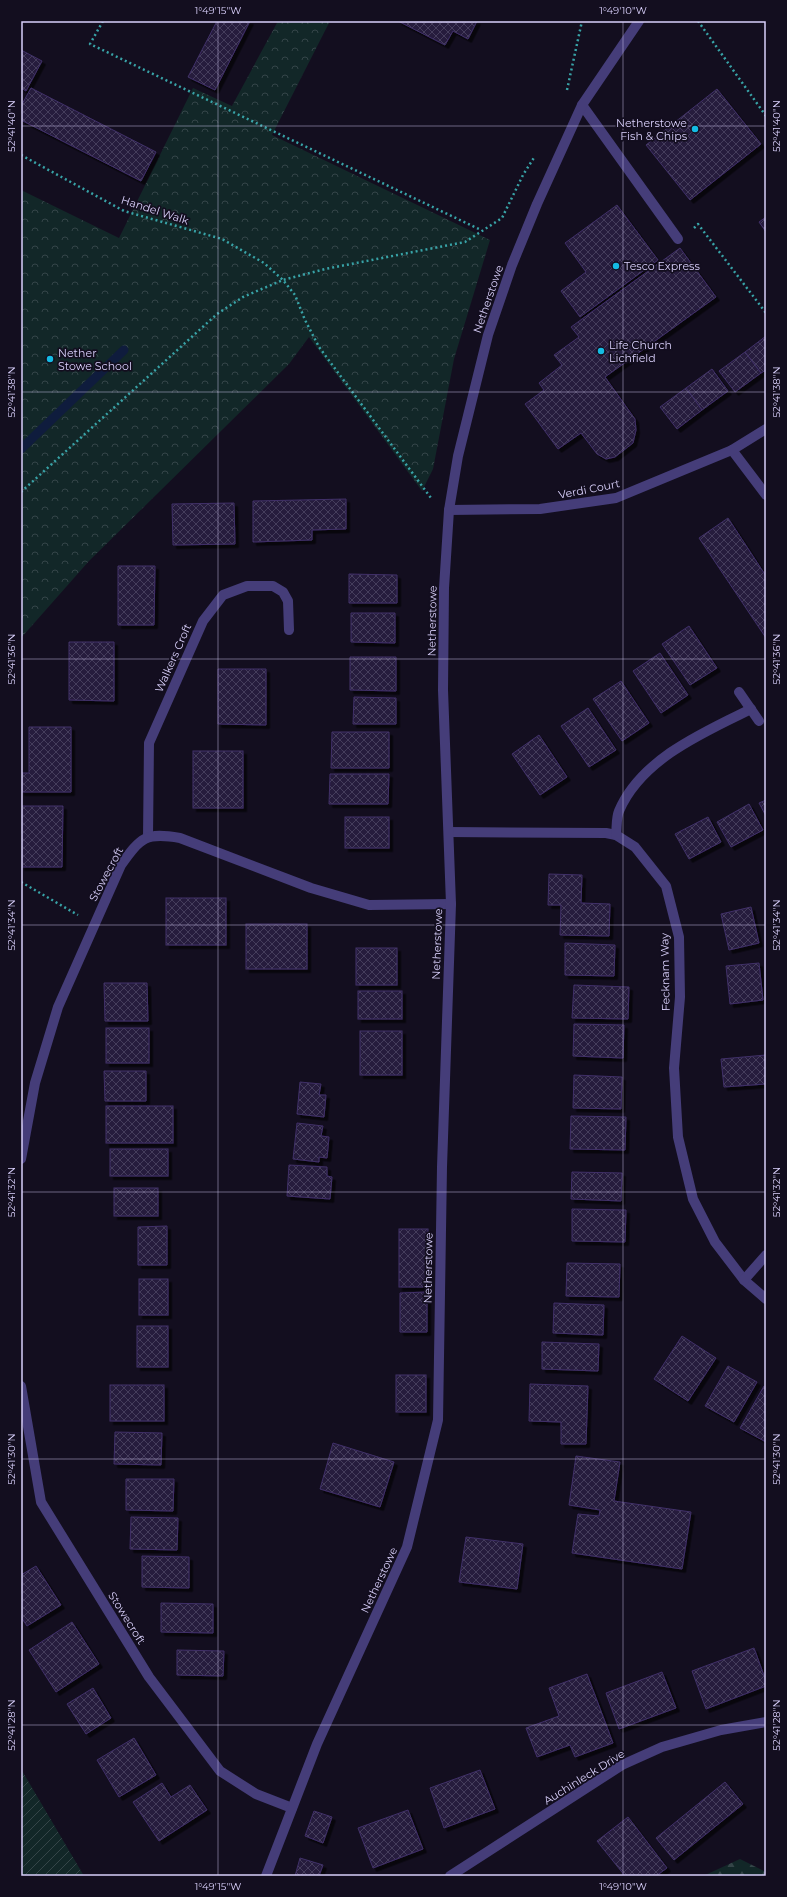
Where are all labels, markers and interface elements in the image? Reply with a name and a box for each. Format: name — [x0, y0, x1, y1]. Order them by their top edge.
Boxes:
text: 1°49'15"W — [195, 4, 241, 17]
text: 1°49'10"W — [599, 4, 647, 17]
text: 52°41'40"N — [5, 100, 18, 152]
text: 52°41'40"N — [770, 100, 783, 152]
place label: Netherstowe Fish & Chips — [616, 116, 688, 143]
marker: Netherstowe Fish & Chips — [690, 124, 700, 134]
street label: Handel Walk — [119, 192, 191, 228]
place label: Tesco Express — [624, 259, 700, 273]
marker: Tesco Express — [611, 261, 621, 271]
street label: Netherstowe — [470, 263, 506, 335]
place label: Life Church Lichfield — [609, 338, 672, 365]
place label: Nether Stowe School — [58, 346, 132, 373]
marker: Life Church Lichfield — [596, 346, 606, 356]
marker: Nether Stowe School — [45, 354, 55, 364]
text: 52°41'38"N — [5, 366, 18, 418]
text: 52°41'38"N — [770, 366, 783, 418]
street label: Verdi Court — [557, 476, 621, 502]
street label: Netherstowe — [424, 585, 440, 657]
street label: Walkers Croft — [152, 621, 195, 695]
text: 52°41'36"N — [5, 634, 18, 684]
text: 52°41'36"N — [770, 634, 783, 684]
street label: Stowecroft — [86, 844, 126, 904]
text: 52°41'34"N — [5, 899, 18, 951]
text: 52°41'34"N — [770, 899, 783, 951]
street label: Netherstowe — [429, 908, 445, 980]
street label: Fecknam Way — [657, 933, 673, 1011]
text: 52°41'32"N — [5, 1167, 18, 1217]
text: 52°41'32"N — [770, 1167, 783, 1217]
street label: Netherstowe — [420, 1232, 436, 1304]
text: 52°41'30"N — [5, 1433, 18, 1485]
text: 52°41'30"N — [770, 1433, 783, 1485]
street label: Netherstowe — [358, 1545, 401, 1615]
street label: Stowecroft — [105, 1589, 149, 1647]
text: 52°41'28"N — [5, 1699, 18, 1751]
text: 52°41'28"N — [770, 1699, 783, 1751]
street label: Auchinleck Drive — [541, 1746, 627, 1808]
text: 1°49'15"W — [195, 1880, 241, 1893]
text: 1°49'10"W — [599, 1880, 647, 1893]

